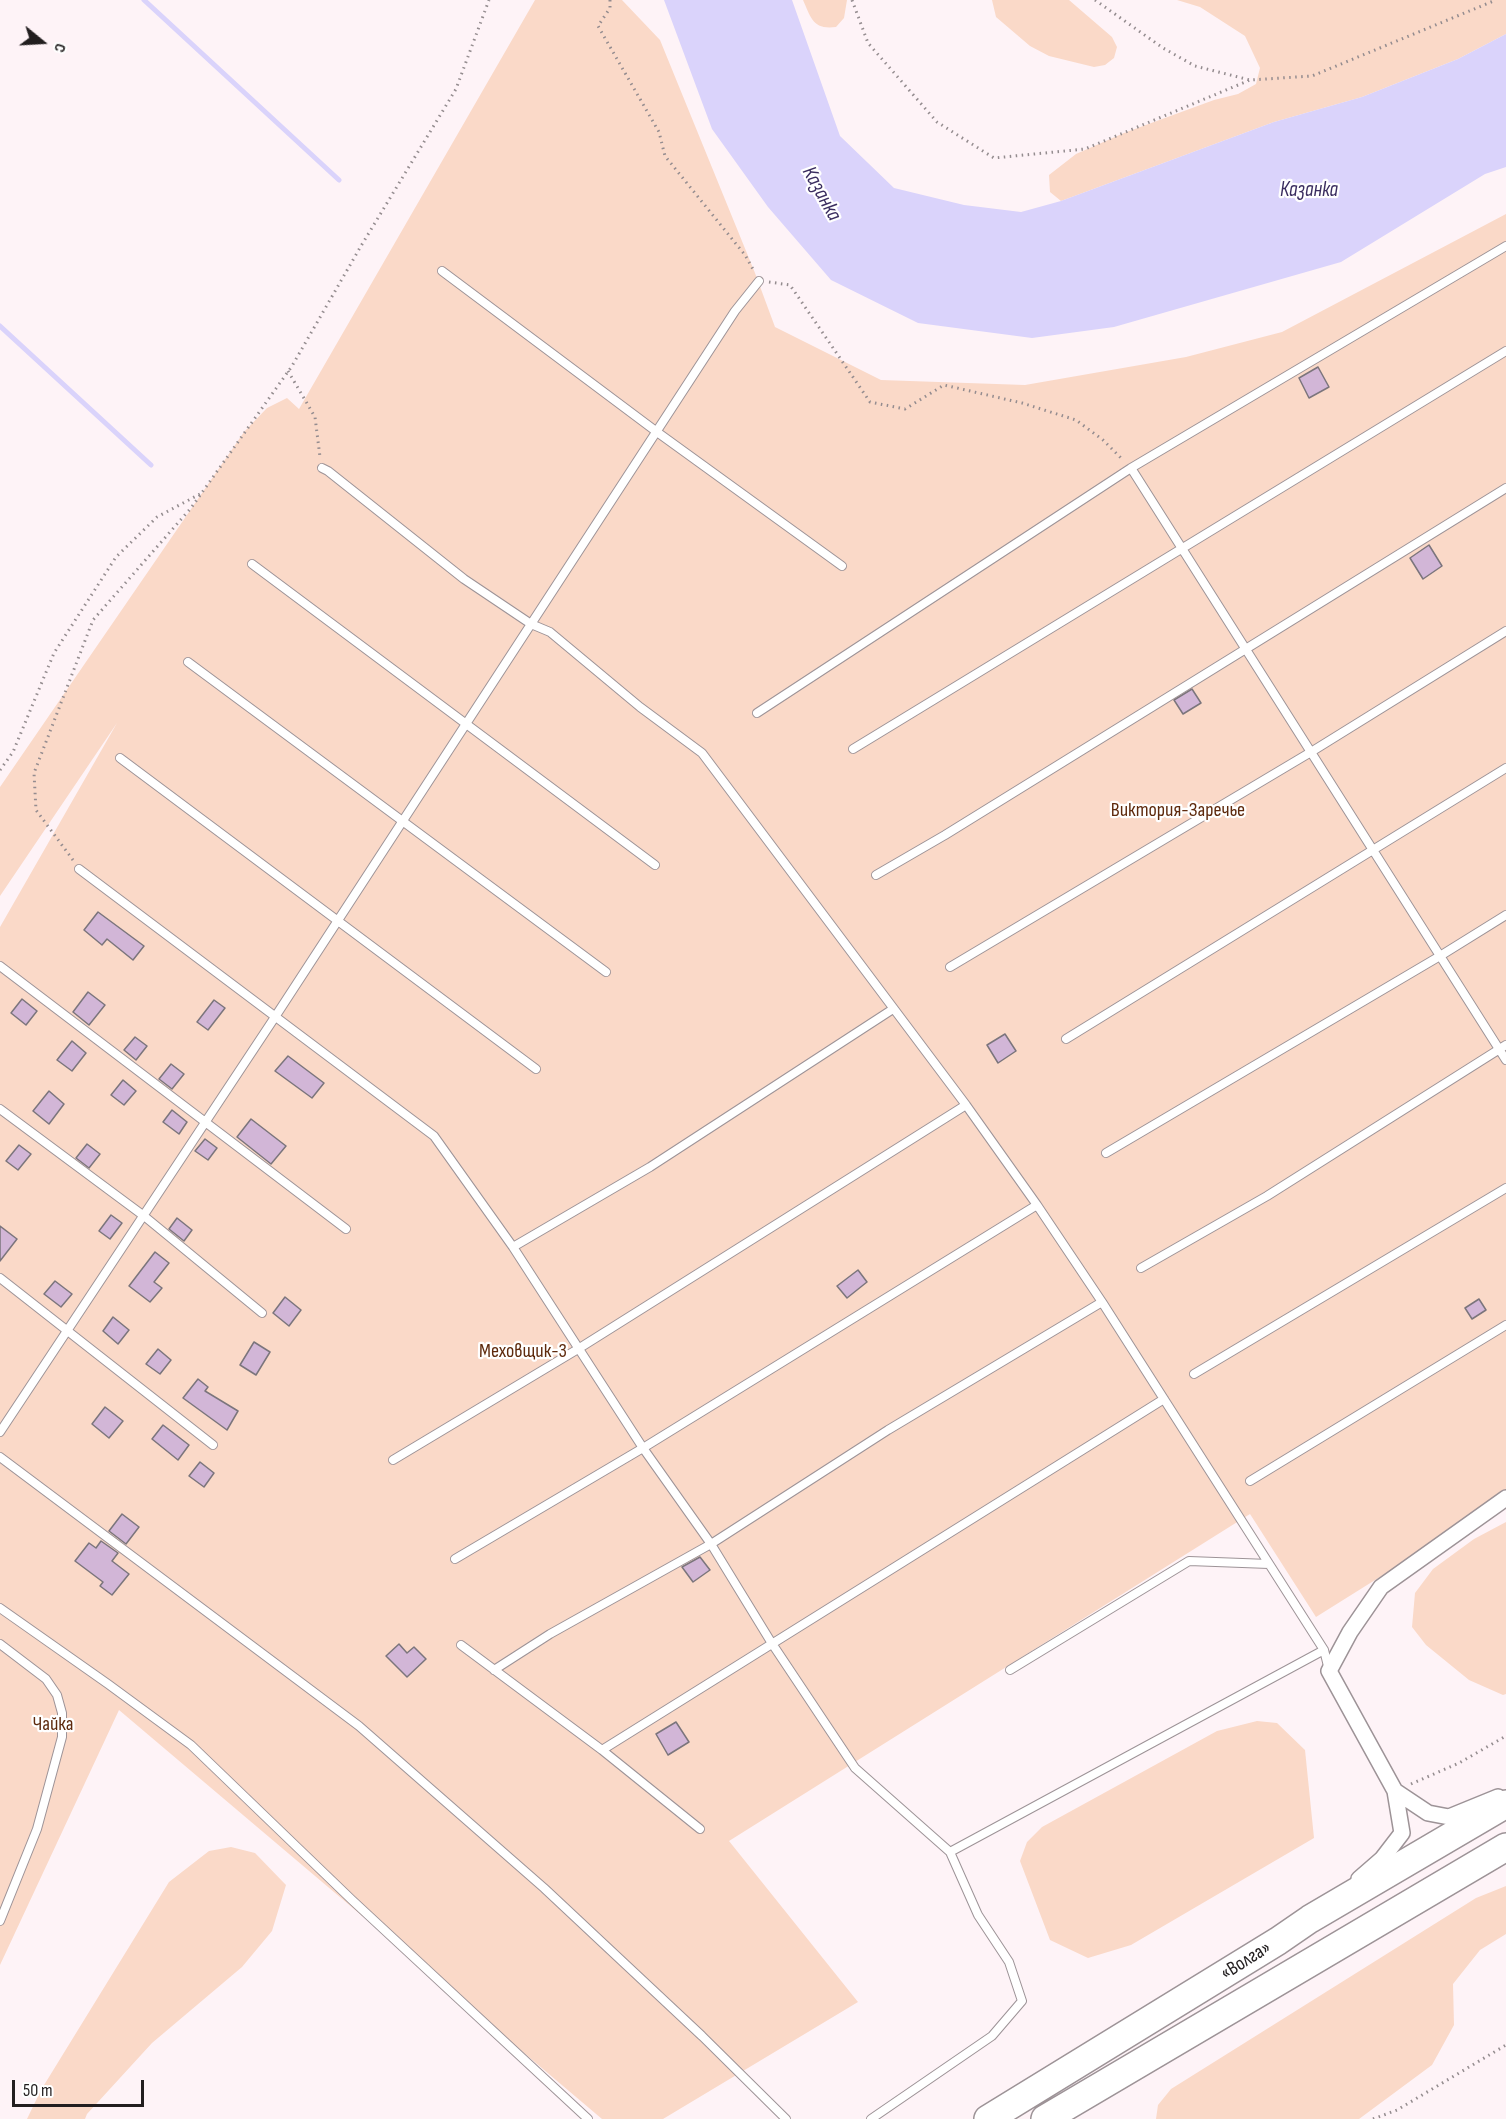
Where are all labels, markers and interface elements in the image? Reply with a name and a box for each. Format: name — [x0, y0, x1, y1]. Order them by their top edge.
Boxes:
north arrow — [12, 12, 72, 72]
text: С — [49, 41, 70, 55]
water label: Казанка — [796, 162, 846, 226]
water label: Казанка — [1280, 178, 1338, 204]
park label: Виктория-Заречье — [1111, 799, 1245, 823]
park label: Меховщик-3 — [479, 1340, 567, 1364]
park label: Чайка — [33, 1713, 73, 1737]
street label: «Волга» — [1216, 1936, 1276, 1986]
scale bar — [15, 2068, 147, 2106]
text: 50 m — [23, 2080, 53, 2101]

